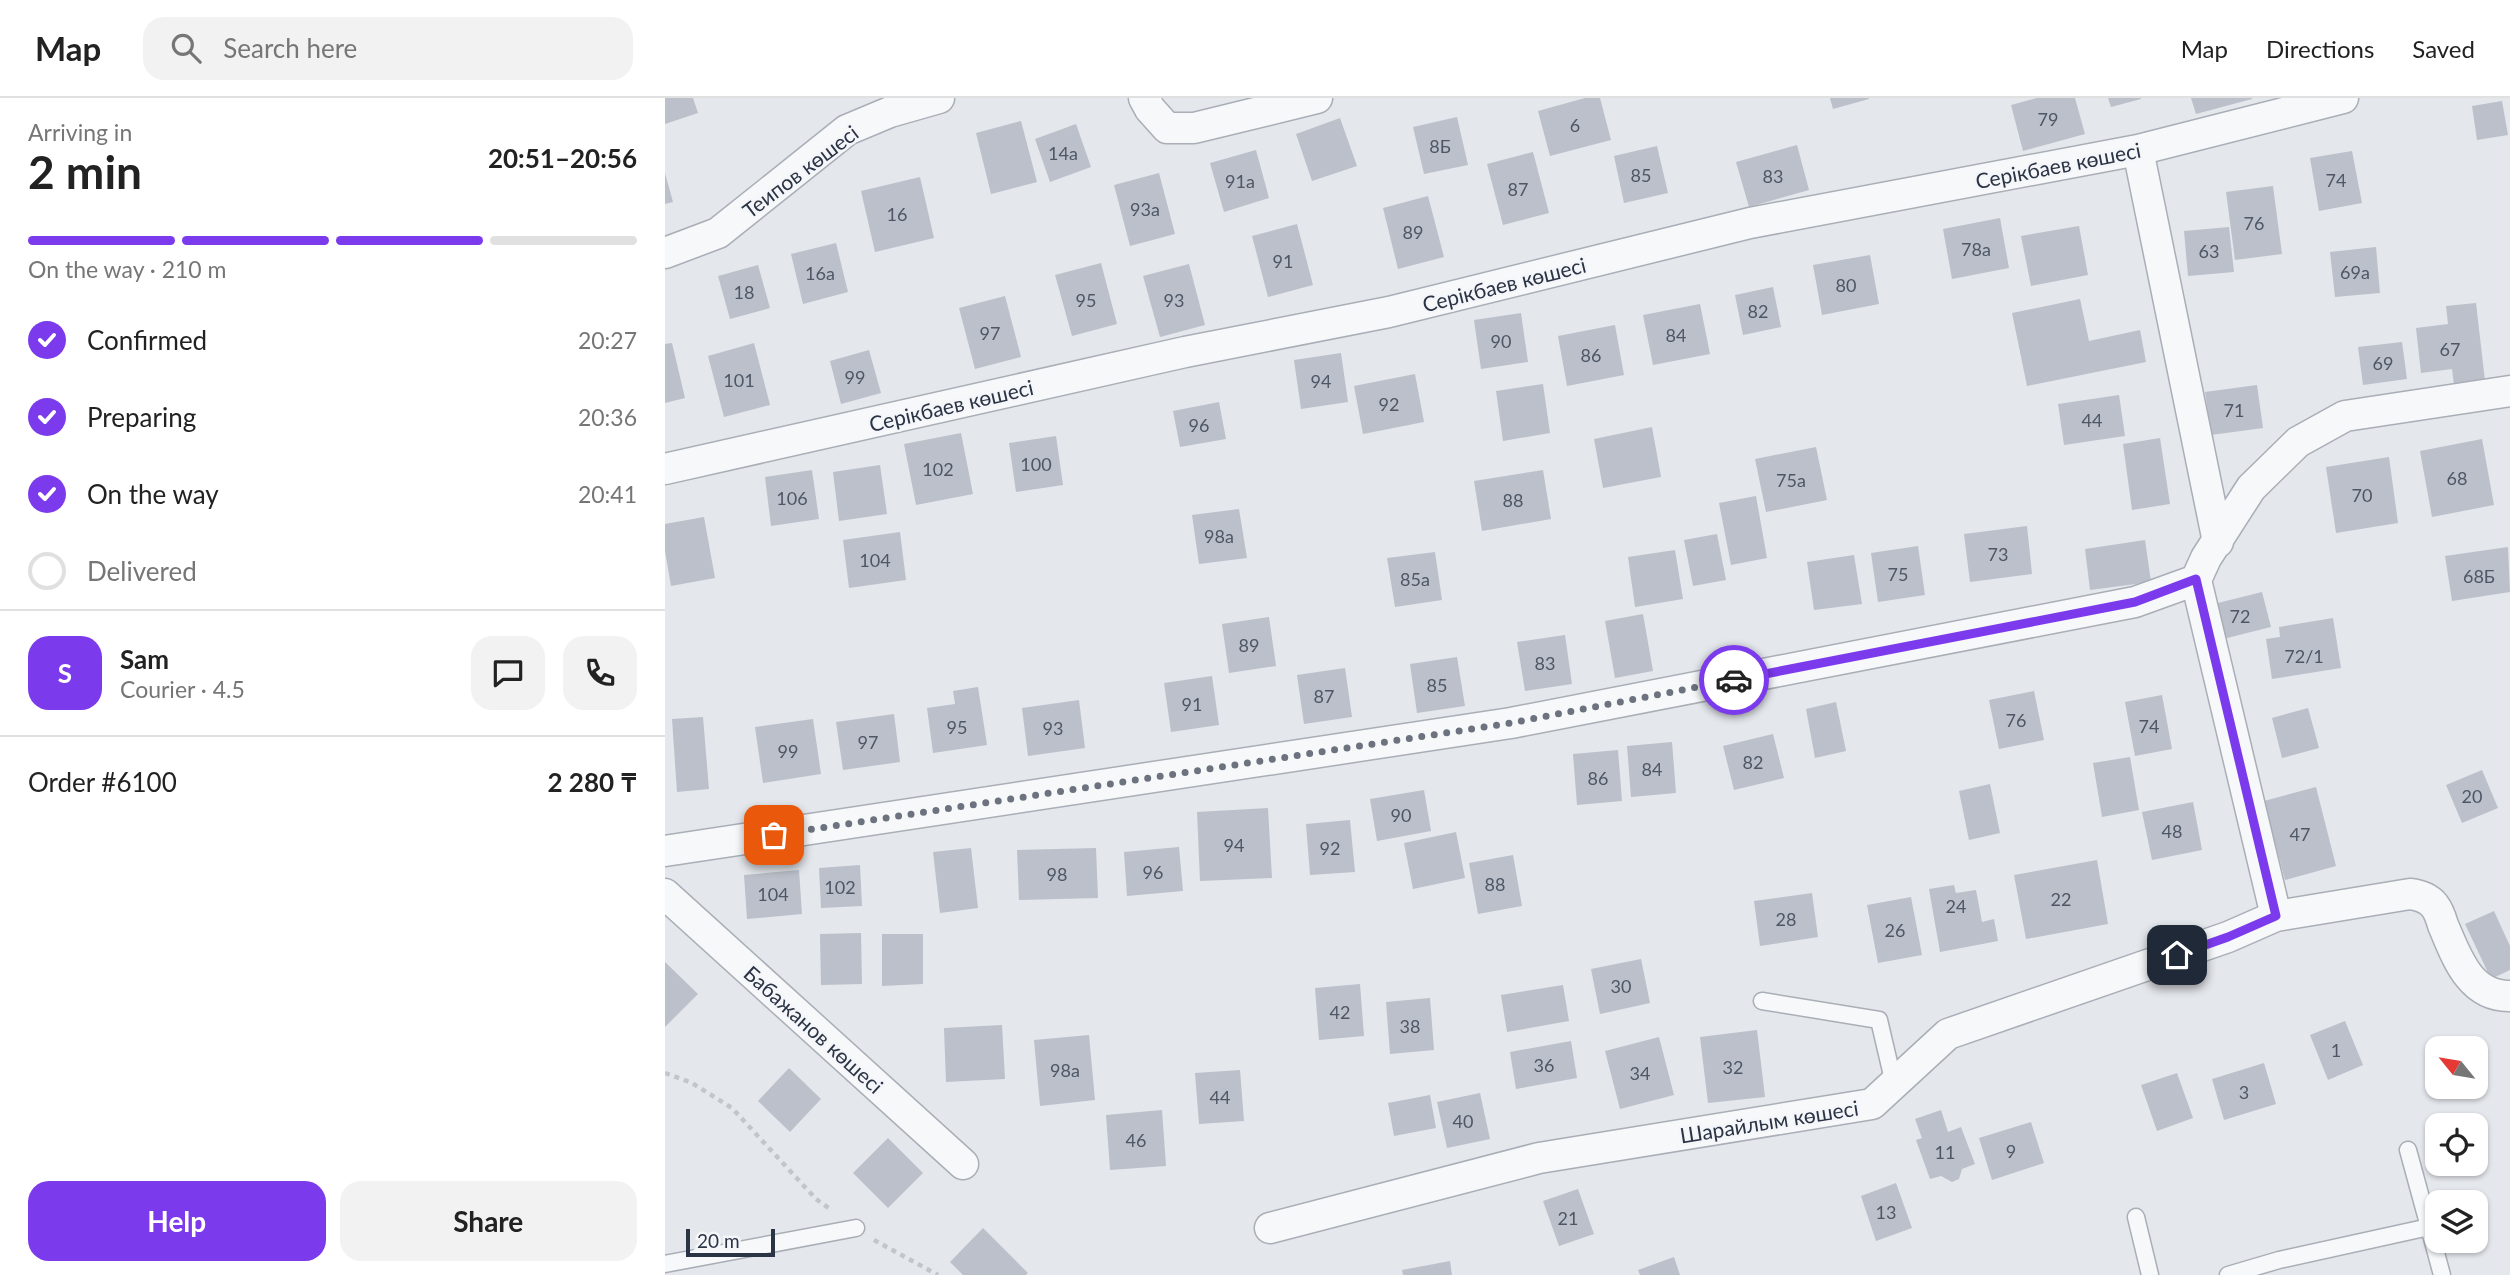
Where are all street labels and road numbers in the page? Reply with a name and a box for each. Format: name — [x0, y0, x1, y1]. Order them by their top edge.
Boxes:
street label: Теипов көшесі — [737, 119, 863, 223]
street label: Серікбаев көшесі — [1973, 137, 2143, 193]
street label: Серікбаев көшесі — [1420, 252, 1588, 316]
street label: Серікбаев көшесі — [866, 374, 1036, 436]
street label: Бабажанов көшесі — [739, 960, 889, 1098]
street label: Шарайлым көшесі — [1678, 1095, 1860, 1147]

